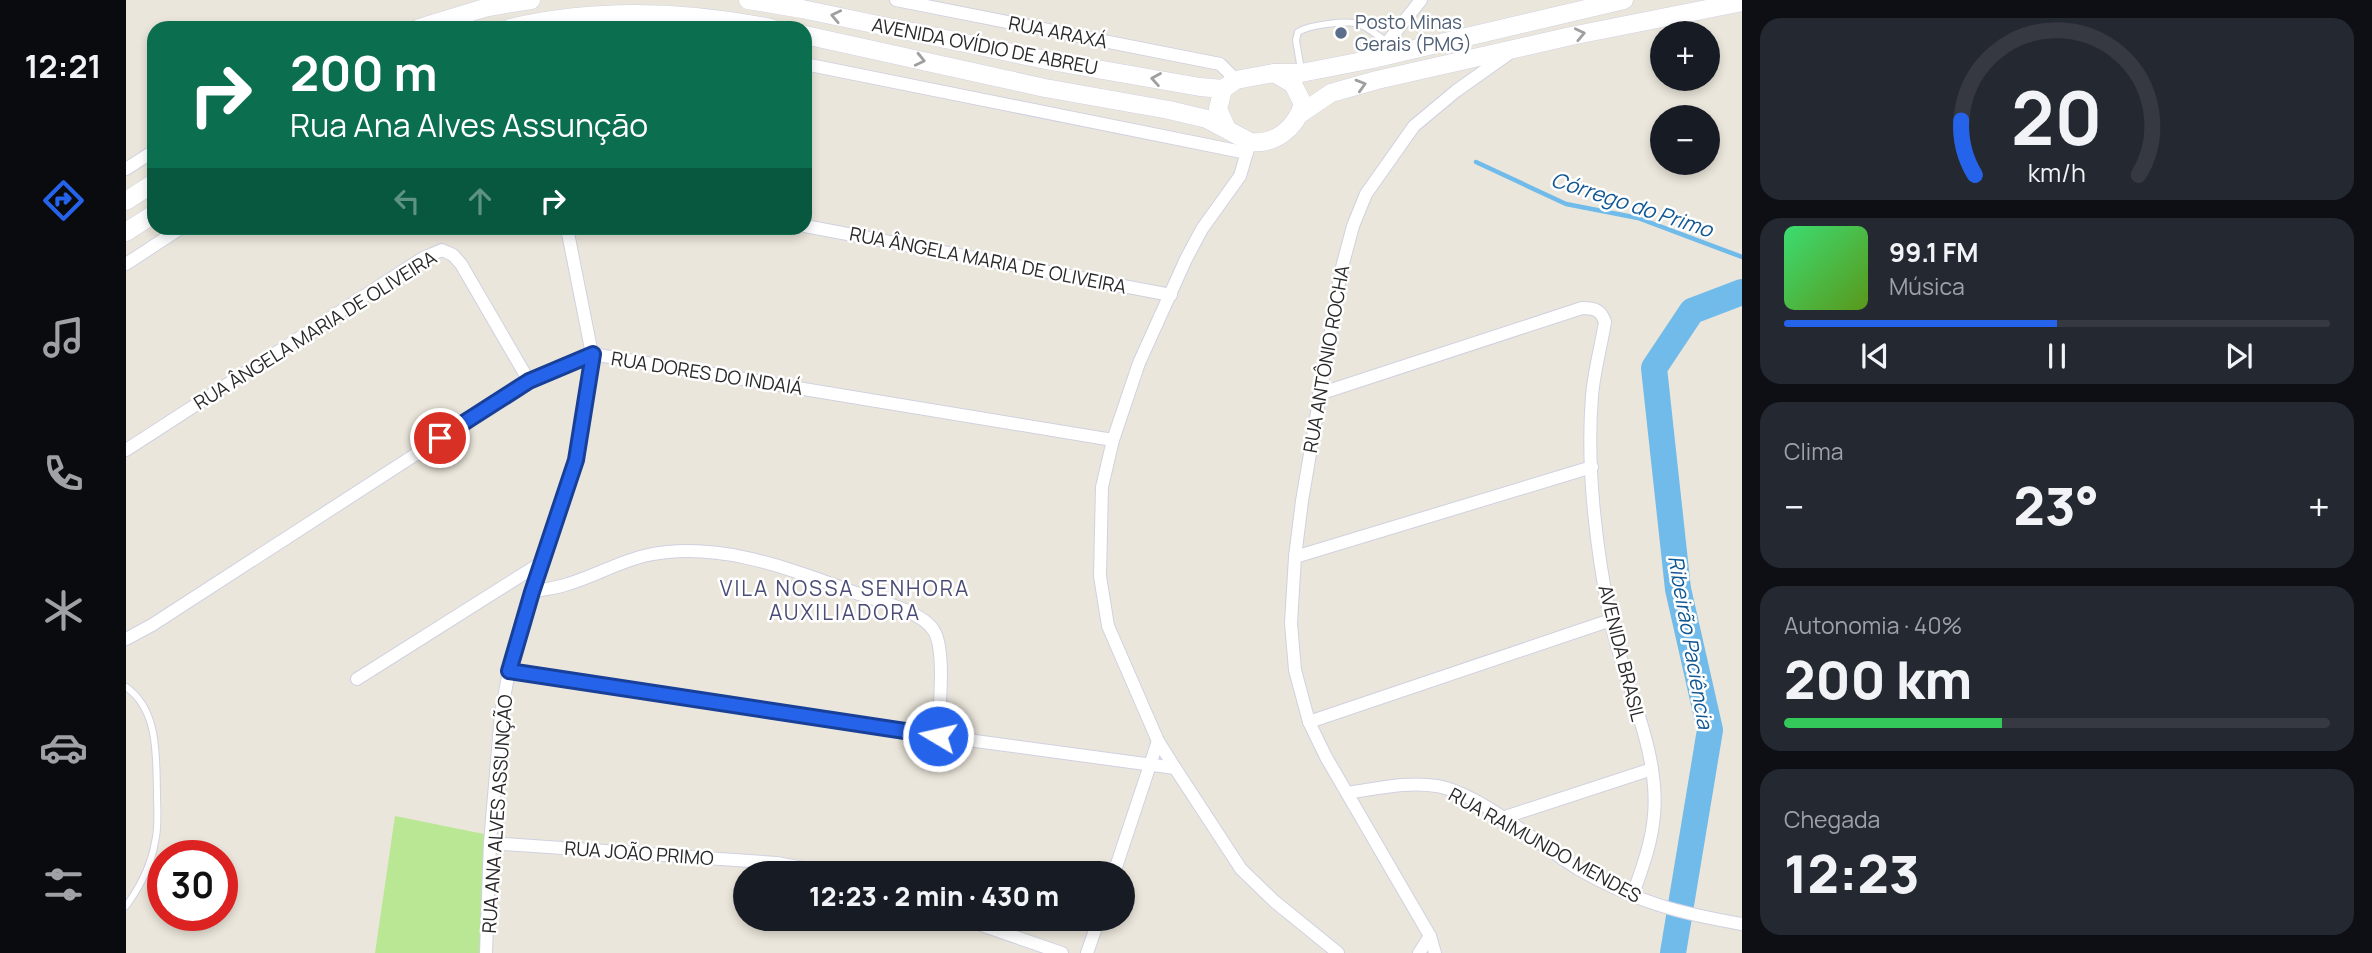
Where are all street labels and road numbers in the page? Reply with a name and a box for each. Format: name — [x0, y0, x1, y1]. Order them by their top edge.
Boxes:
street label: RUA ARAXÁ — [1006, 10, 1110, 54]
street label: AVENIDA OVÍDIO DE ABREU — [870, 11, 1100, 81]
street label: RUA ÂNGELA MARIA DE OLIVEIRA — [847, 220, 1129, 300]
street label: RUA ÂNGELA MARIA DE OLIVEIRA — [189, 244, 441, 416]
street label: RUA ANTÔNIO ROCHA — [1297, 263, 1355, 455]
street label: RUA DORES DO INDAIÁ — [609, 345, 805, 401]
street label: AVENIDA BRASIL — [1592, 582, 1652, 724]
street label: RUA ANA ALVES ASSUNÇÃO — [476, 693, 518, 934]
street label: RUA RAIMUNDO MENDES — [1444, 781, 1646, 909]
street label: RUA JOÃO PRIMO — [563, 835, 715, 871]

